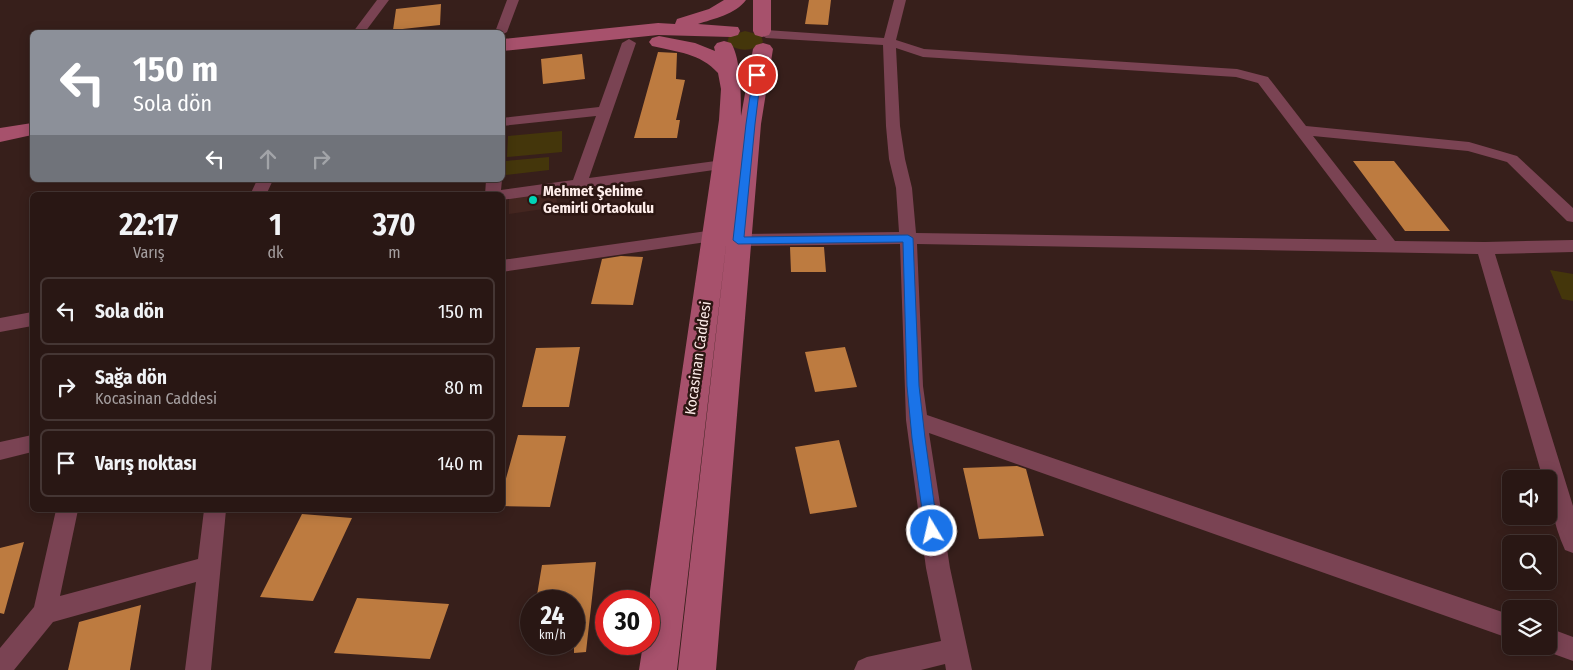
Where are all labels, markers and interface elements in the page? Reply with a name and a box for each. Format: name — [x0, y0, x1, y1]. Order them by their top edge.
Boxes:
text: 150 m — [133, 48, 218, 90]
icon: left — [50, 50, 115, 115]
pin — [736, 54, 778, 96]
icon: arrive — [743, 61, 771, 89]
text: Sola dön — [133, 90, 212, 117]
icon: left — [201, 145, 229, 173]
icon: ahead — [254, 145, 282, 173]
icon: right — [307, 145, 335, 173]
place label: Mehmet Şehime Gemirli Ortaokulu — [543, 182, 654, 217]
marker: Mehmet Şehime Gemirli Ortaokulu — [527, 194, 539, 206]
text: 22:17 — [119, 207, 178, 243]
text: 1 — [269, 207, 282, 243]
text: 370 — [373, 207, 416, 243]
text: Varış — [133, 243, 165, 262]
text: dk — [268, 243, 284, 262]
text: m — [388, 243, 400, 262]
icon: left — [52, 297, 80, 325]
text: Sola dön — [95, 300, 164, 323]
text: 150 m — [438, 300, 483, 323]
street label: Kocasinan Caddesi — [681, 300, 715, 416]
text: Sağa dön — [95, 366, 167, 389]
icon: right — [52, 373, 80, 401]
text: 80 m — [445, 376, 483, 399]
text: Kocasinan Caddesi — [95, 389, 217, 408]
icon: arrive — [52, 449, 80, 477]
text: Varış noktası — [95, 452, 197, 475]
text: 140 m — [437, 452, 483, 475]
map controls — [1502, 470, 1557, 655]
button: sound — [1502, 470, 1557, 525]
position arrow — [905, 504, 957, 556]
button: search — [1502, 535, 1557, 590]
speed limit sign: 30 — [595, 590, 660, 655]
button: layers — [1502, 600, 1557, 655]
text: 24 — [541, 601, 564, 631]
text: km/h — [539, 628, 566, 642]

